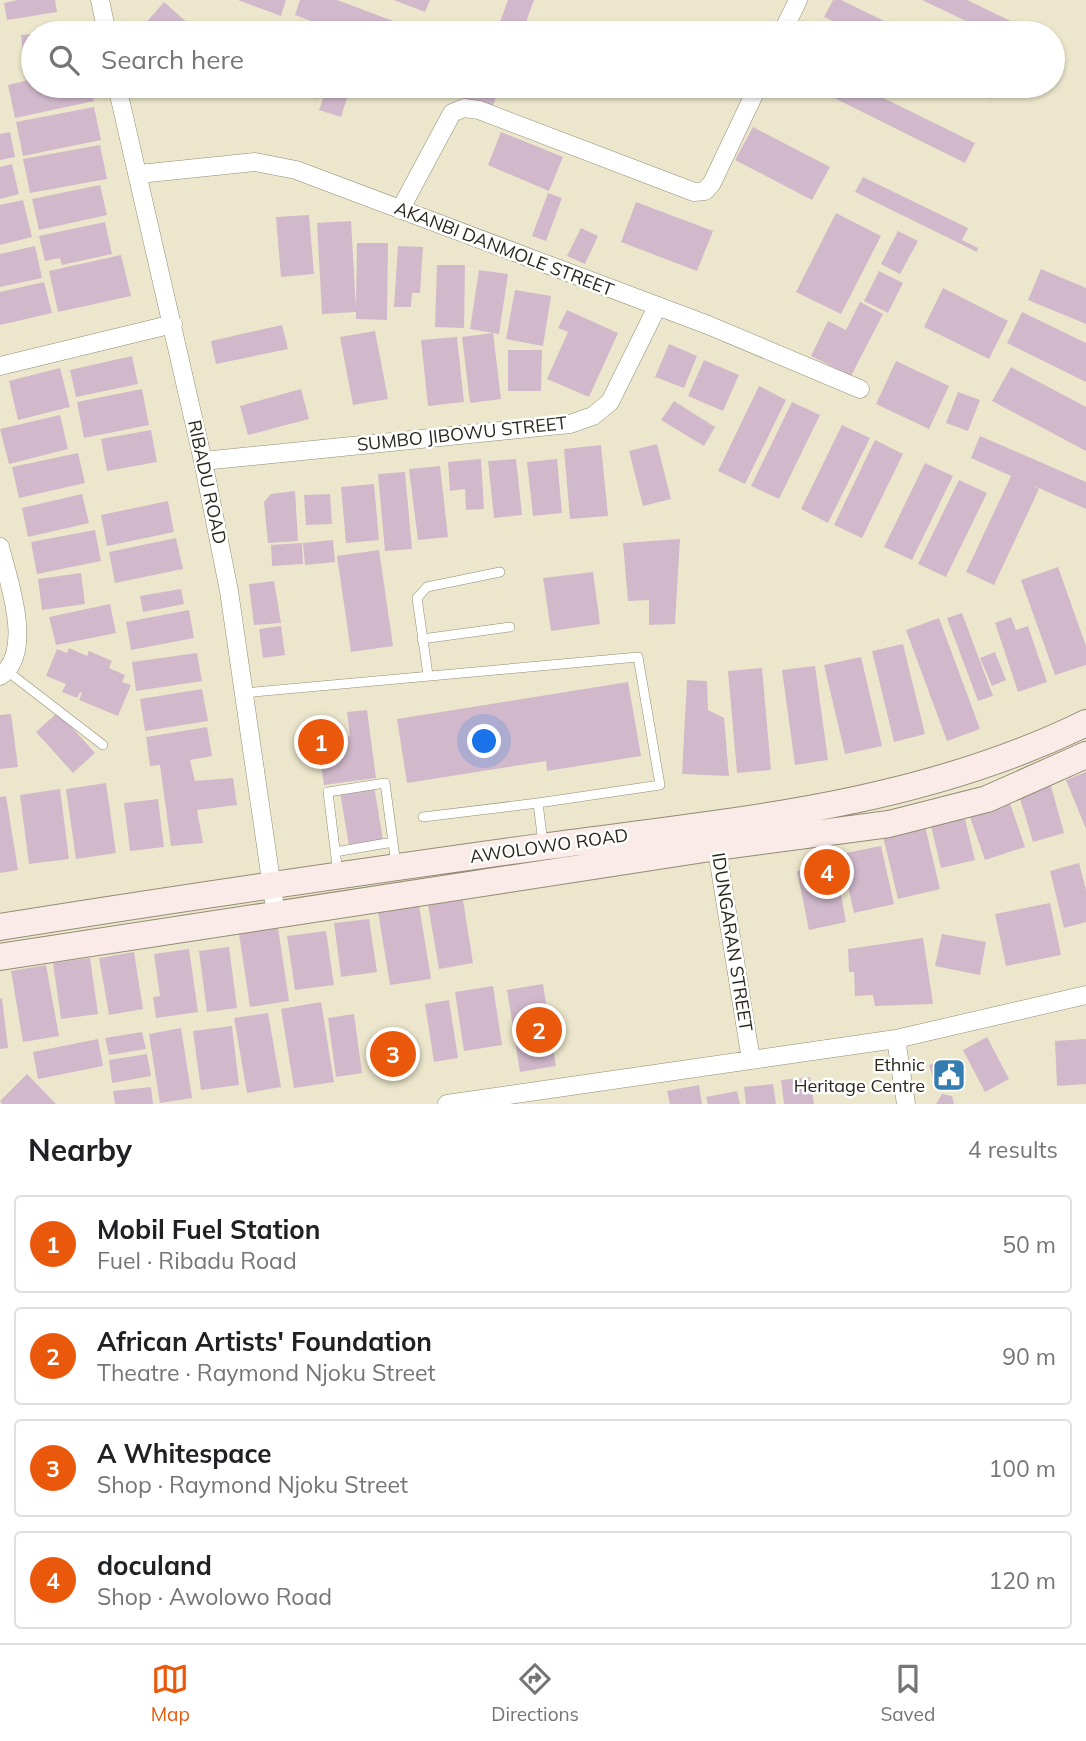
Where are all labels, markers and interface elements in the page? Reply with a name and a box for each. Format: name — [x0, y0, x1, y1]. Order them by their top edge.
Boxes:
search box — [21, 21, 1065, 98]
icon: search — [45, 41, 83, 79]
text: Search here — [101, 43, 244, 76]
street label: AKANBI DANMOLE STREET — [391, 196, 617, 301]
street label: SUMBO JIBOWU STREET — [356, 411, 568, 456]
street label: RIBADU ROAD — [183, 418, 232, 546]
pin: 1 — [298, 716, 344, 768]
your location — [467, 724, 501, 758]
street label: AWOLOWO ROAD — [468, 823, 630, 868]
pin: 4 — [804, 846, 850, 898]
street label: IDUNGARAN STREET — [707, 851, 758, 1033]
pin: 2 — [516, 1004, 562, 1056]
pin: 3 — [370, 1028, 416, 1080]
place label: Ethnic Heritage Centre — [794, 1053, 925, 1097]
public building icon: Ethnic Heritage Centre — [930, 1056, 968, 1094]
text: Nearby — [28, 1131, 132, 1169]
text: 4 results — [968, 1135, 1058, 1164]
text: Mobil Fuel Station — [97, 1213, 320, 1246]
text: 1 — [46, 1230, 60, 1259]
text: 50 m — [1002, 1230, 1056, 1259]
text: Fuel · Ribadu Road — [97, 1246, 297, 1275]
text: African Artists' Foundation — [97, 1325, 432, 1358]
text: 2 — [46, 1342, 60, 1371]
text: 90 m — [1002, 1342, 1056, 1371]
text: Theatre · Raymond Njoku Street — [97, 1358, 436, 1387]
text: A Whitespace — [97, 1437, 272, 1470]
text: 3 — [46, 1454, 60, 1483]
text: 100 m — [988, 1454, 1056, 1483]
text: Shop · Raymond Njoku Street — [97, 1470, 408, 1499]
text: doculand — [97, 1549, 212, 1582]
text: 4 — [46, 1566, 60, 1595]
text: 120 m — [988, 1566, 1056, 1595]
text: Shop · Awolowo Road — [97, 1582, 332, 1611]
tab: Map — [151, 1660, 190, 1726]
tab: Directions — [491, 1660, 579, 1726]
tab: Saved — [880, 1660, 935, 1726]

